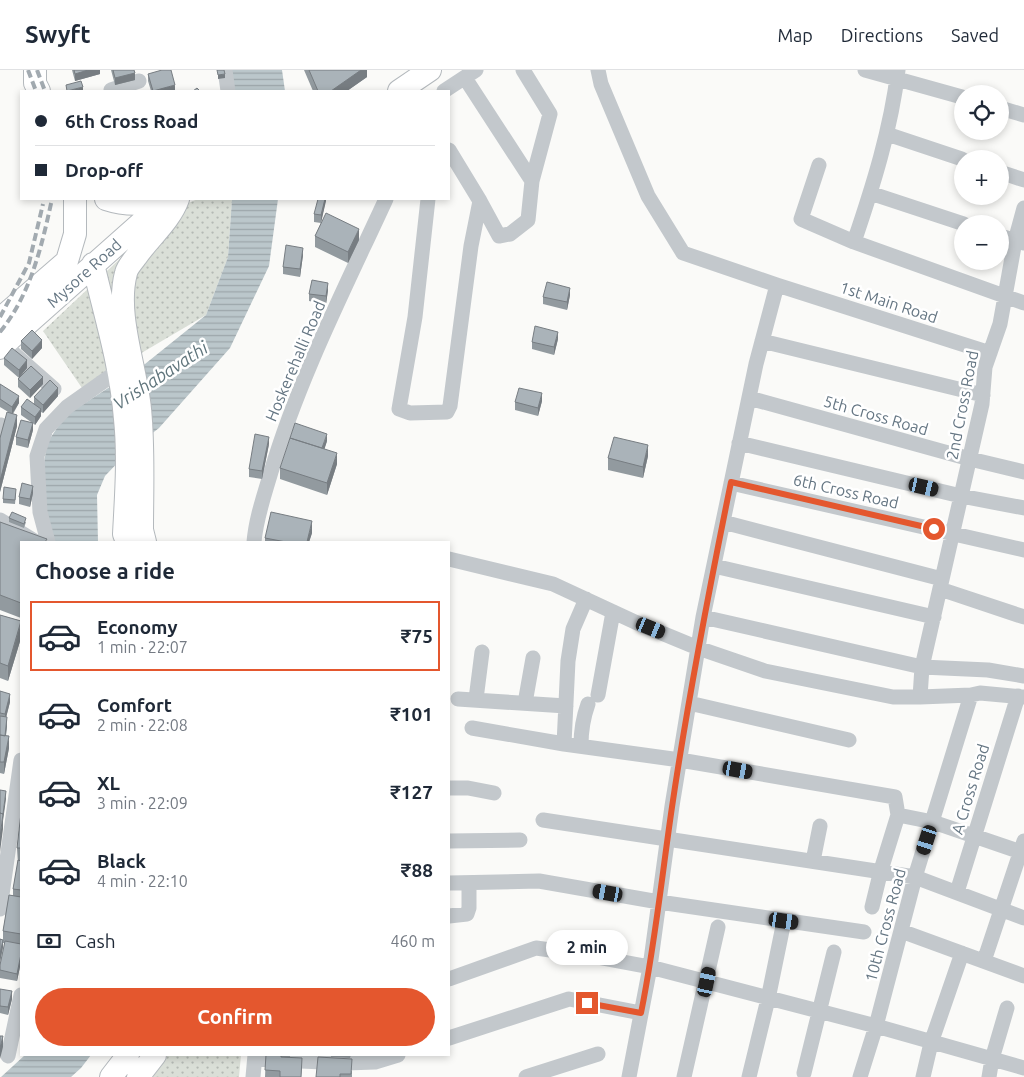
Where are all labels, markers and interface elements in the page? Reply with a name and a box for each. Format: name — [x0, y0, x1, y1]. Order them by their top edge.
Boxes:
text: Swyft — [25, 21, 91, 48]
text: Map — [777, 25, 813, 45]
text: Directions — [841, 25, 923, 45]
text: Saved — [951, 25, 999, 45]
map controls — [954, 85, 1009, 270]
button: locate — [954, 85, 1009, 140]
text: 6th Cross Road — [65, 110, 198, 132]
button: + — [954, 150, 1009, 205]
text: Drop-off — [65, 159, 143, 181]
button: − — [954, 215, 1009, 270]
street label: Mysore Road — [43, 235, 125, 311]
street label: 1st Main Road — [838, 278, 940, 326]
street label: Hoskerehalli Road — [261, 298, 329, 424]
water label: Vrishabavathi — [109, 337, 212, 413]
street label: 2nd Cross Road — [943, 349, 981, 461]
street label: 5th Cross Road — [822, 391, 930, 439]
street label: 6th Cross Road — [791, 470, 901, 512]
car — [907, 476, 940, 498]
route start — [923, 518, 945, 540]
text: Choose a ride — [35, 558, 175, 583]
icon: car — [37, 614, 82, 659]
car — [634, 615, 667, 641]
text: Economy — [97, 616, 178, 638]
text: ₹75 — [401, 625, 433, 647]
text: 1 min · 22:07 — [97, 638, 188, 656]
icon: car — [37, 692, 82, 737]
text: Comfort — [97, 694, 172, 716]
text: ₹101 — [390, 703, 433, 725]
text: 2 min · 22:08 — [97, 716, 188, 734]
street label: A Cross Road — [948, 742, 992, 836]
car — [721, 760, 754, 780]
icon: car — [37, 770, 82, 815]
text: XL — [97, 772, 120, 794]
text: ₹127 — [390, 781, 433, 803]
text: 3 min · 22:09 — [97, 794, 188, 812]
car — [915, 823, 938, 857]
icon: car — [37, 848, 82, 893]
text: Black — [97, 850, 146, 872]
text: ₹88 — [401, 859, 433, 881]
street label: 10th Cross Road — [861, 866, 909, 984]
text: 4 min · 22:10 — [97, 872, 188, 890]
car — [591, 883, 624, 903]
car — [768, 911, 799, 931]
icon: cash — [35, 927, 63, 955]
text: Cash — [75, 930, 116, 952]
callout: 2 min — [546, 930, 628, 966]
text: 460 m — [390, 932, 435, 950]
text: 2 min — [567, 938, 607, 956]
car — [696, 966, 717, 998]
button: Confirm — [35, 988, 435, 1046]
route end — [576, 992, 598, 1014]

